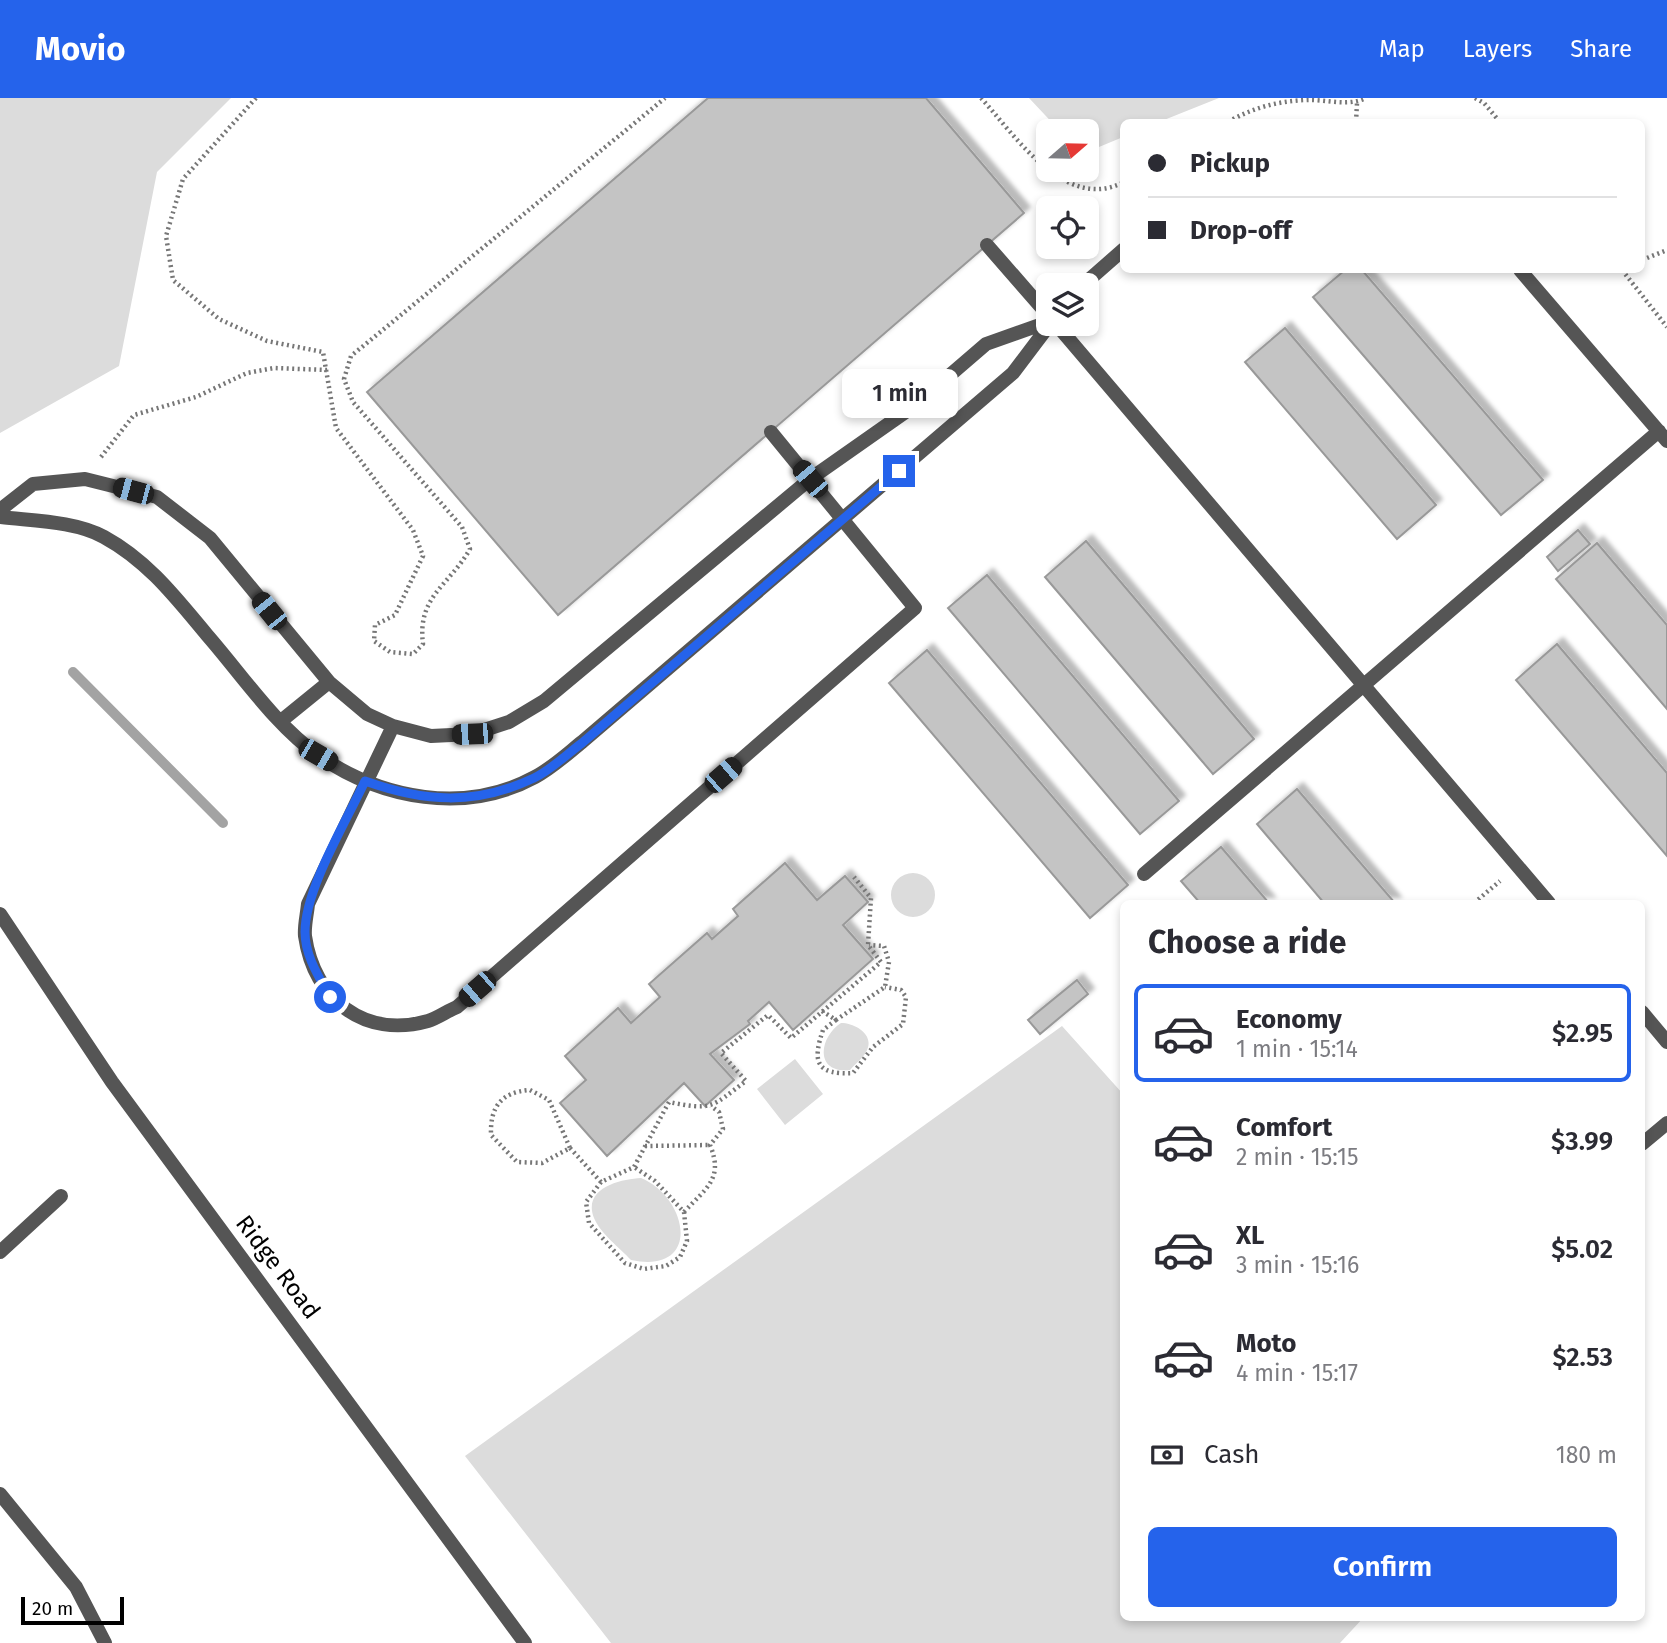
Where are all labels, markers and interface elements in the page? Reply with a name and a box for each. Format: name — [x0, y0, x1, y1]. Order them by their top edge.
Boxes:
text: Movio — [35, 29, 125, 69]
text: Map — [1379, 35, 1425, 63]
text: Layers — [1463, 35, 1532, 63]
text: Share — [1570, 35, 1632, 63]
north arrow — [1036, 119, 1099, 182]
map controls — [1036, 119, 1099, 336]
text: Pickup — [1190, 148, 1270, 179]
button: locate — [1036, 196, 1099, 259]
text: Drop-off — [1190, 215, 1292, 246]
button: layers — [1036, 273, 1099, 336]
callout: 1 min — [841, 370, 957, 418]
text: 1 min — [872, 379, 928, 407]
route end — [883, 455, 915, 487]
car — [789, 456, 832, 502]
car — [110, 475, 157, 507]
car — [248, 588, 291, 634]
car — [451, 723, 494, 745]
car — [295, 735, 342, 775]
car — [701, 753, 746, 797]
text: Choose a ride — [1148, 923, 1346, 961]
car — [455, 967, 500, 1011]
route start — [314, 981, 346, 1013]
icon: car — [1152, 1002, 1215, 1065]
text: Economy — [1236, 1004, 1342, 1035]
text: $2.95 — [1552, 1018, 1613, 1049]
text: 1 min · 15:14 — [1236, 1035, 1358, 1063]
icon: car — [1152, 1110, 1215, 1173]
text: Comfort — [1236, 1112, 1332, 1143]
text: $3.99 — [1551, 1126, 1613, 1157]
text: 2 min · 15:15 — [1236, 1143, 1358, 1171]
street label: Ridge Road — [230, 1210, 326, 1324]
icon: car — [1152, 1218, 1215, 1281]
text: XL — [1236, 1220, 1264, 1251]
text: $5.02 — [1551, 1234, 1613, 1265]
text: 3 min · 15:16 — [1236, 1251, 1359, 1279]
icon: car — [1152, 1326, 1215, 1389]
text: Moto — [1236, 1328, 1296, 1359]
text: $2.53 — [1552, 1342, 1613, 1373]
text: 4 min · 15:17 — [1236, 1359, 1358, 1387]
icon: cash — [1148, 1436, 1186, 1474]
text: Cash — [1204, 1439, 1260, 1470]
text: 180 m — [1556, 1441, 1617, 1469]
button: Confirm — [1148, 1527, 1617, 1607]
scale bar — [21, 1594, 124, 1626]
text: 20 m — [32, 1597, 73, 1620]

